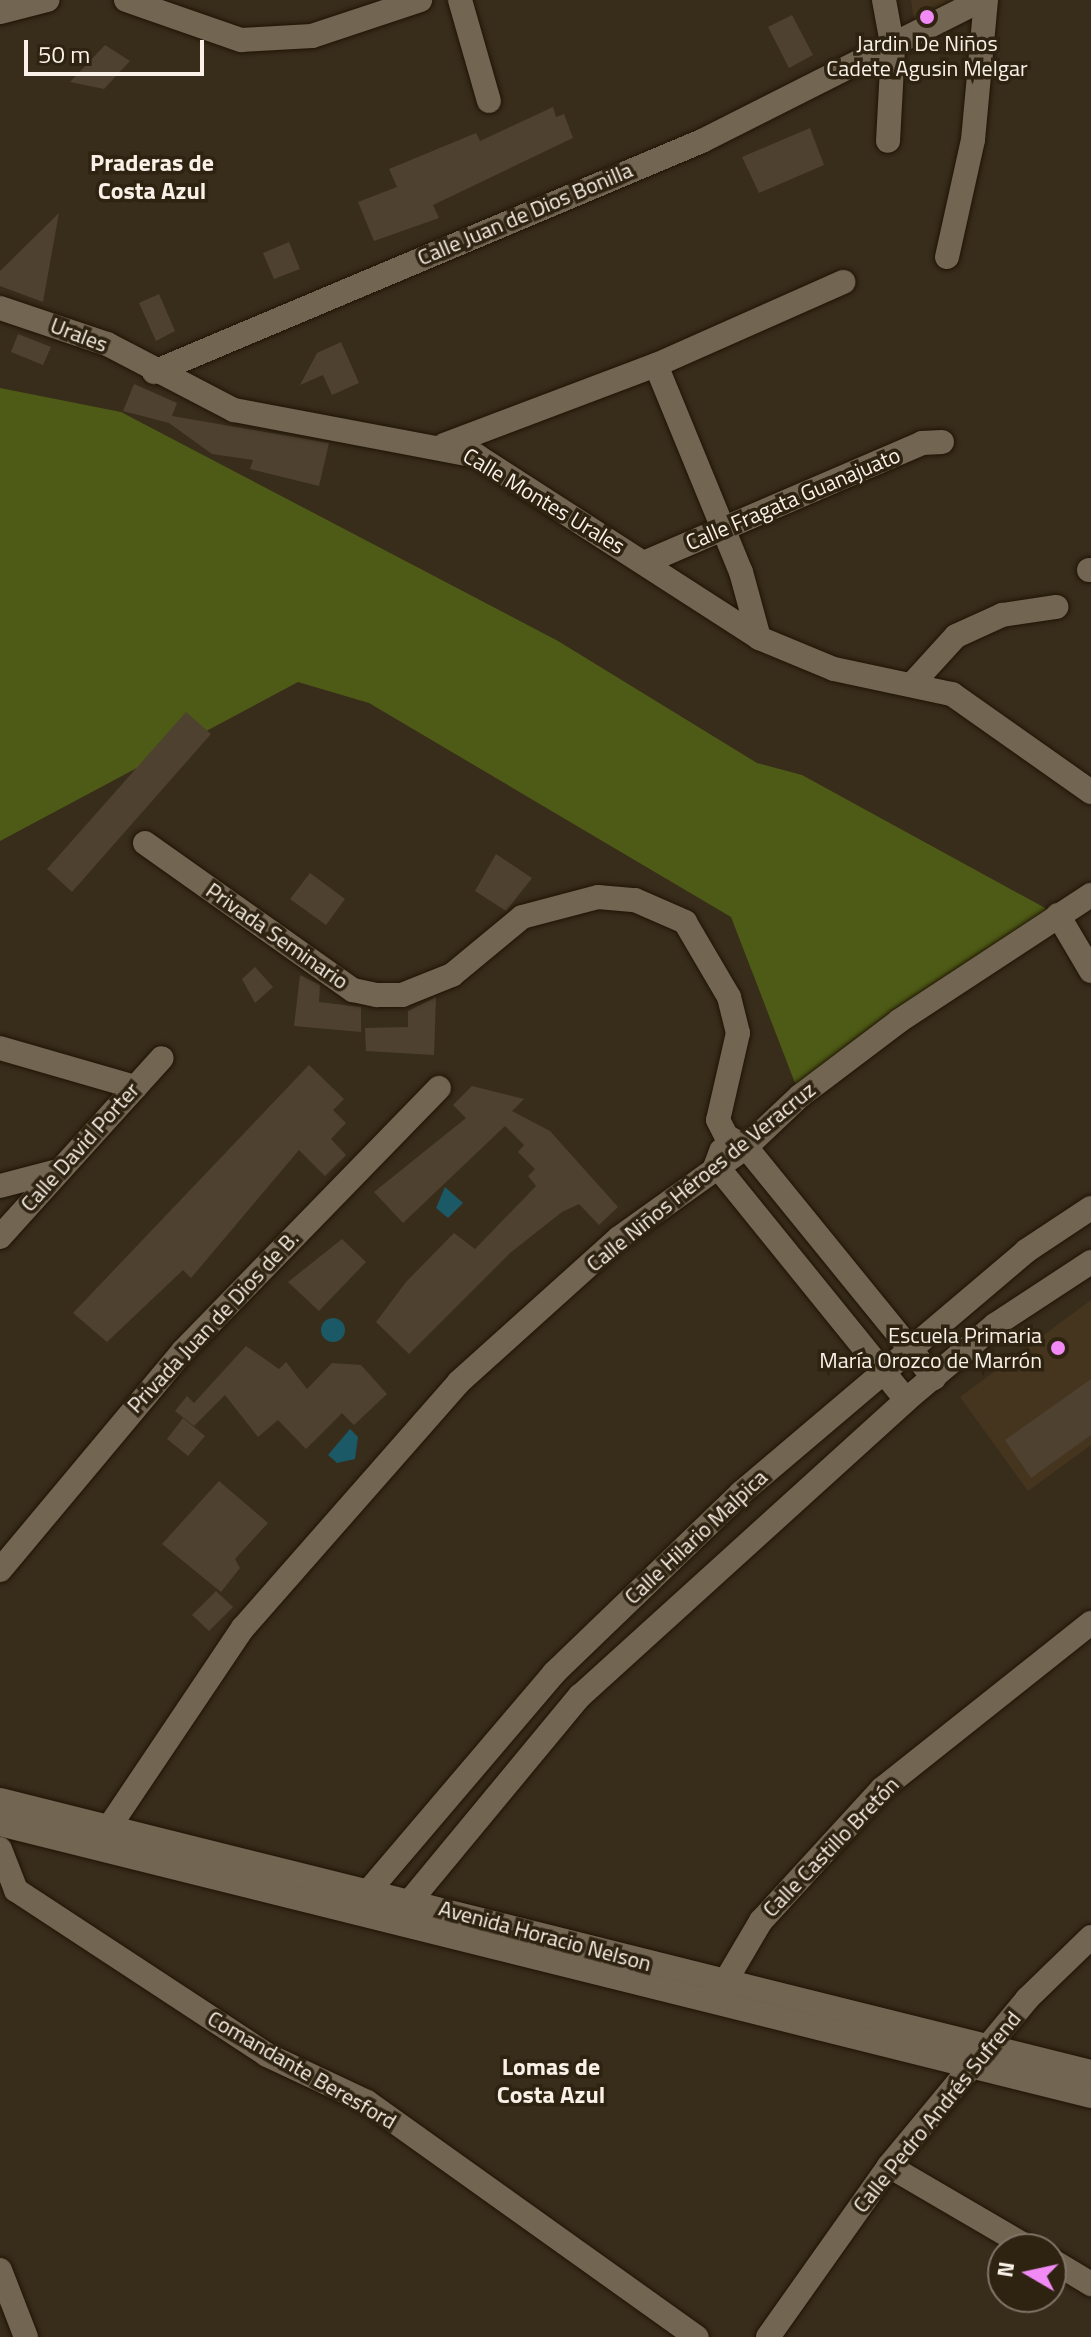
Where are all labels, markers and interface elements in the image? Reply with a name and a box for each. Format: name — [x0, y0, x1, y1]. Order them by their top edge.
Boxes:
marker: Jardin De Niños Cadete Agusin Melgar — [918, 8, 936, 26]
scale bar — [28, 24, 208, 74]
place label: Jardin De Niños Cadete Agusin Melgar — [826, 30, 1028, 82]
text: 50 m — [38, 36, 90, 72]
district label: Praderas de Costa Azul — [90, 149, 214, 205]
street label: Calle Juan de Dios Bonilla — [413, 157, 637, 271]
street label: Urales — [47, 312, 111, 358]
street label: Calle Montes Urales — [458, 442, 630, 560]
street label: Calle Fragata Guanajuato — [682, 442, 904, 556]
street label: Privada Seminario — [201, 877, 353, 995]
street label: Calle David Porter — [15, 1077, 145, 1217]
street label: Calle Niños Héroes de Veracruz — [581, 1077, 821, 1277]
street label: Privada Juan de Dios de B. — [122, 1225, 304, 1419]
place label: Escuela Primaria María Orozco de Marrón — [819, 1322, 1042, 1374]
marker: Escuela Primaria María Orozco de Marrón — [1049, 1339, 1067, 1357]
street label: Calle Hilario Malpica — [619, 1464, 773, 1610]
street label: Calle Castillo Bretón — [757, 1771, 905, 1923]
street label: Avenida Horacio Nelson — [436, 1895, 654, 1977]
street label: Comandante Beresford — [203, 2005, 401, 2135]
street label: Calle Pedro Andrés Sufrend — [848, 2006, 1026, 2218]
district label: Lomas de Costa Azul — [497, 2053, 605, 2109]
north arrow — [987, 2233, 1067, 2313]
text: N — [987, 2259, 1023, 2280]

